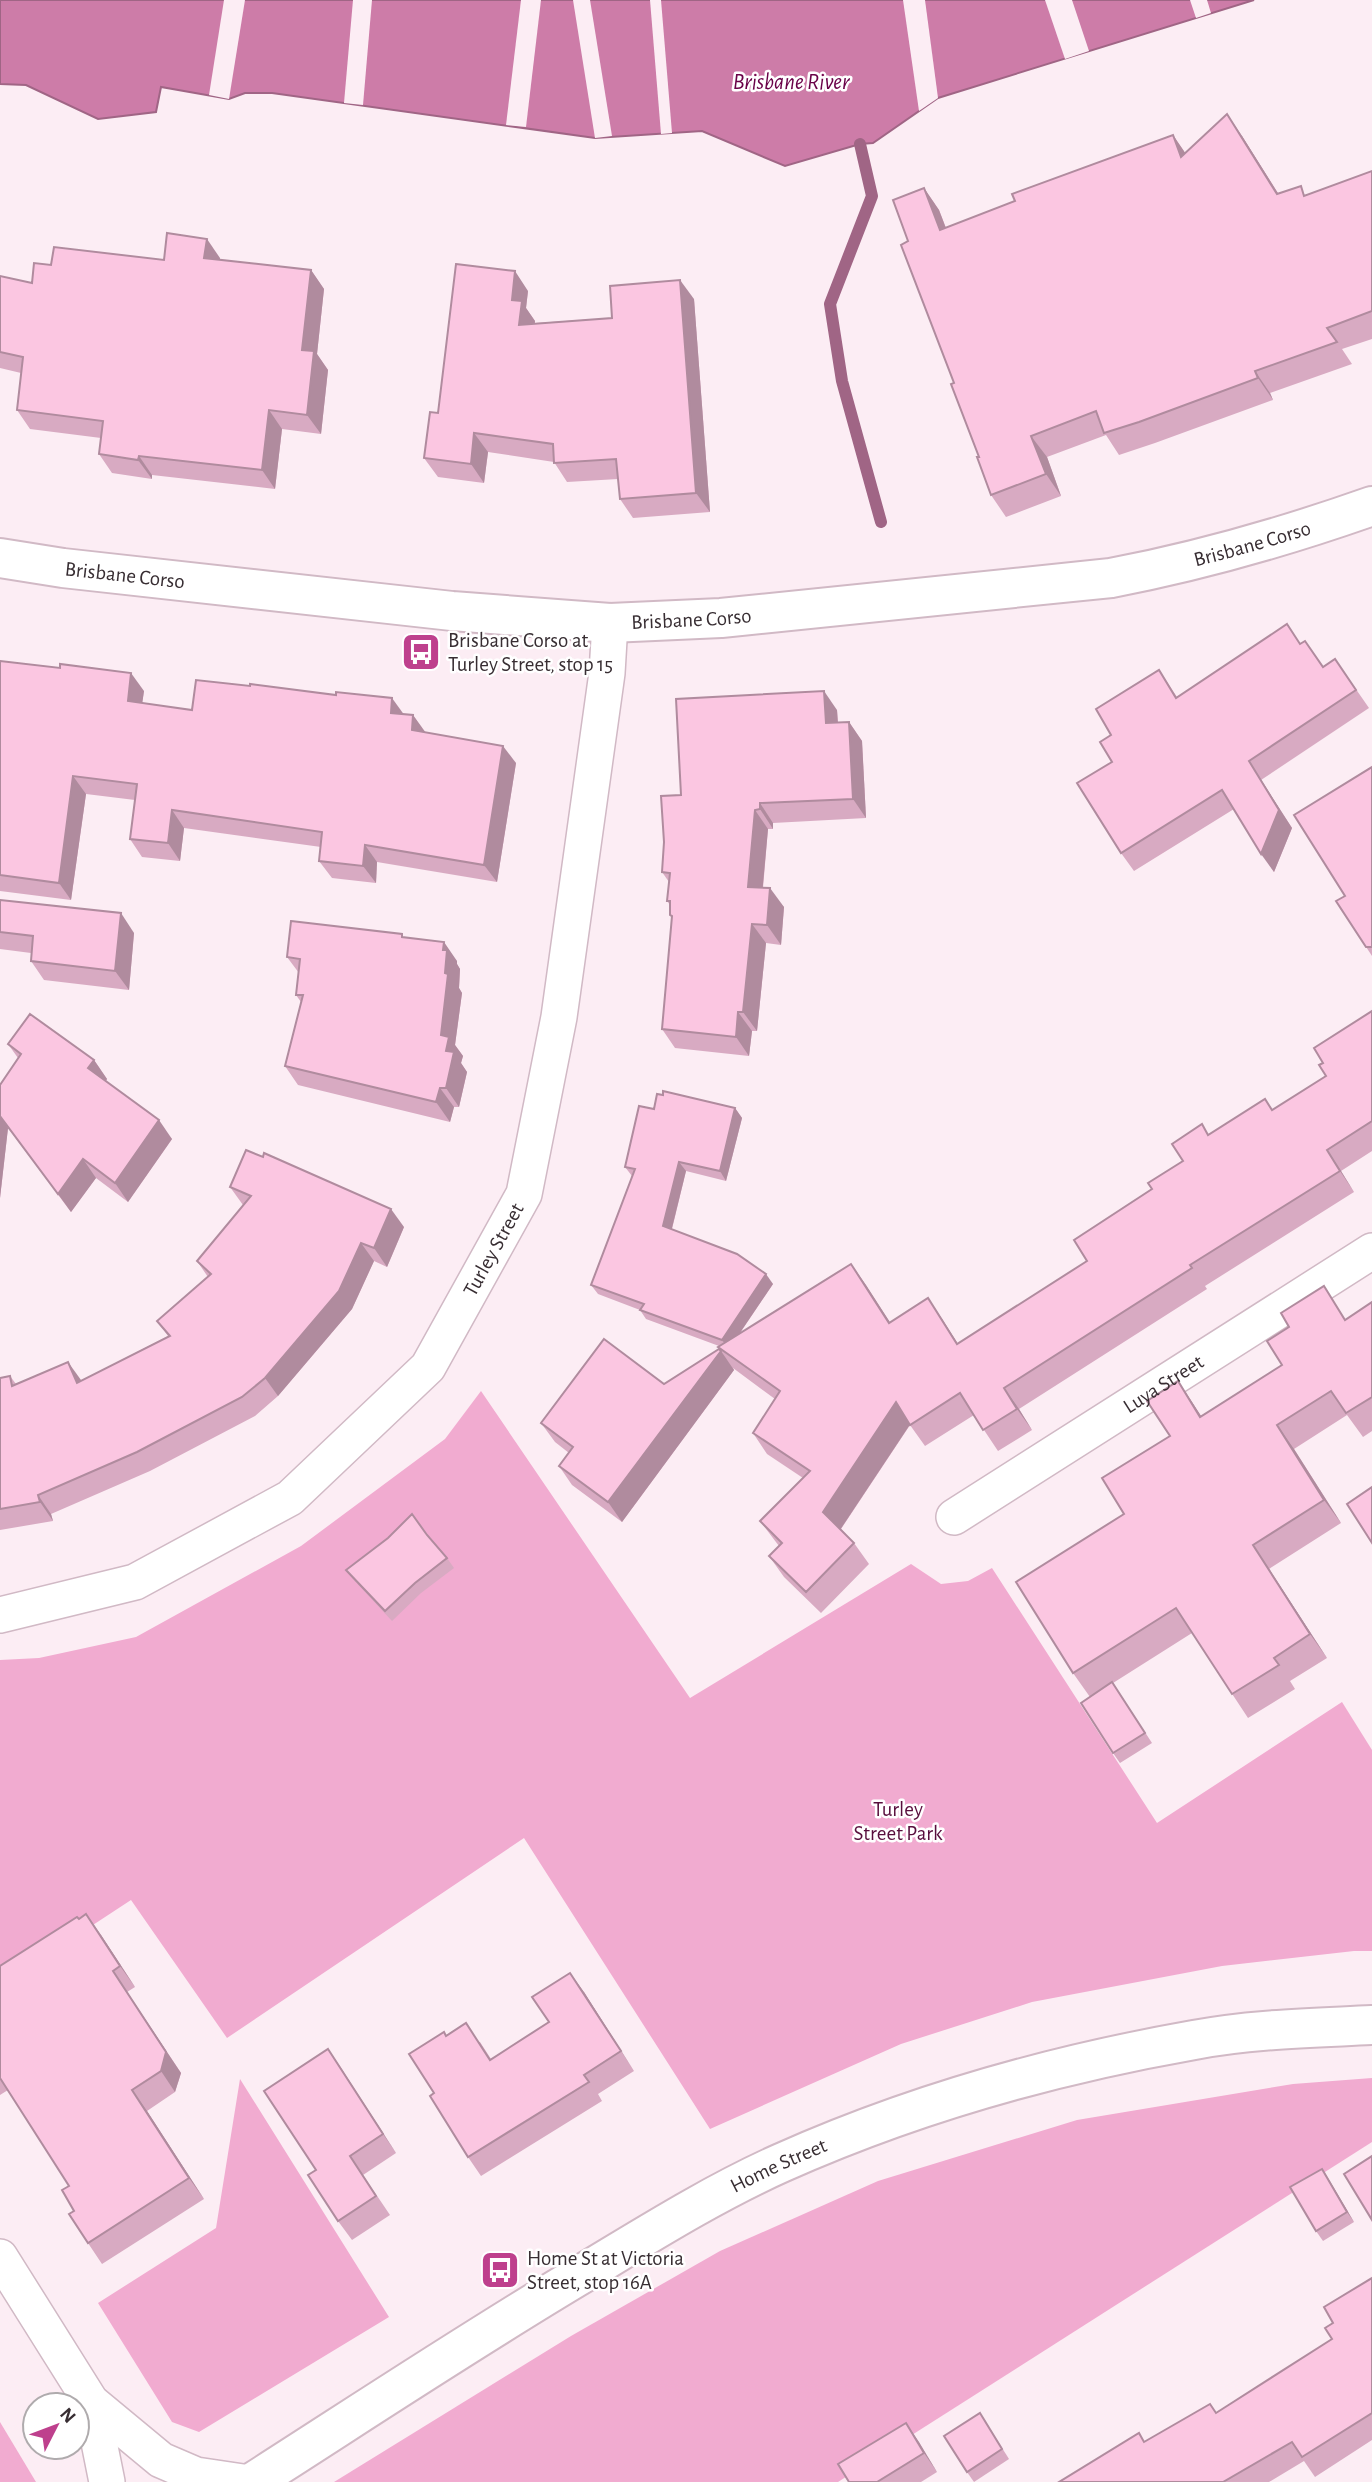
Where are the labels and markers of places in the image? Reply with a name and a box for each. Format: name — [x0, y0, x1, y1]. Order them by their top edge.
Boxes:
place label: Brisbane Corso at Turley Street, stop 15 — [448, 630, 613, 675]
bus stop icon: Brisbane Corso at Turley Street, stop 15 — [400, 631, 442, 673]
place label: Home St at Victoria Street, stop 16A — [527, 2248, 684, 2293]
bus stop icon: Home St at Victoria Street, stop 16A — [479, 2249, 521, 2291]

